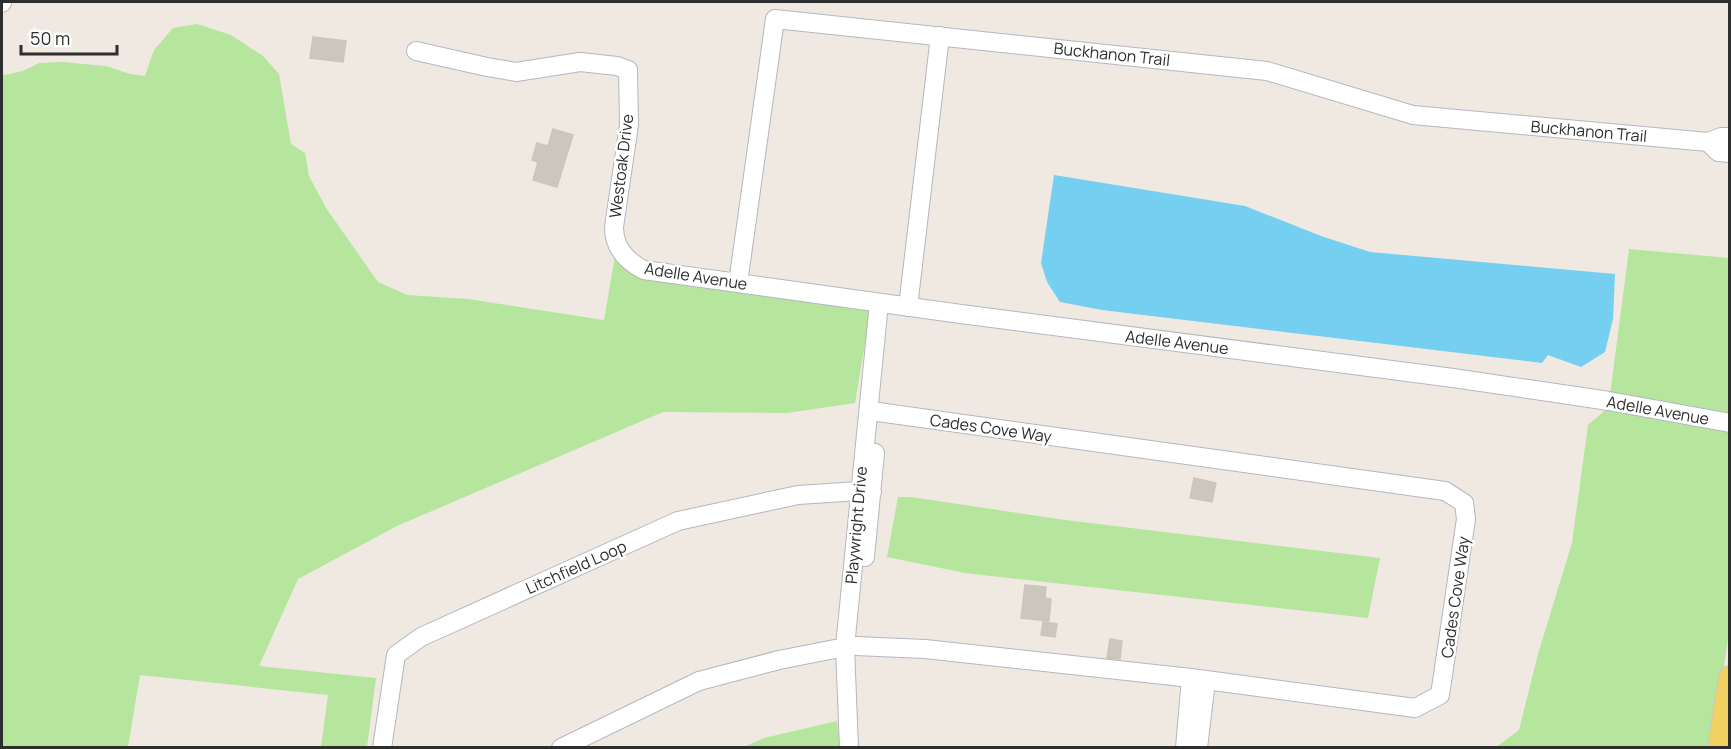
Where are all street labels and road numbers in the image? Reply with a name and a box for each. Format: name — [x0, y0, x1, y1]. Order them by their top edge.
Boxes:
street label: Buckhanon Trail — [1053, 37, 1171, 71]
street label: Westoak Drive — [604, 113, 638, 219]
street label: Buckhanon Trail — [1530, 115, 1648, 147]
street label: Adelle Avenue — [643, 257, 749, 295]
street label: Adelle Avenue — [1124, 325, 1230, 359]
street label: Adelle Avenue — [1605, 390, 1711, 430]
street label: Cades Cove Way — [929, 409, 1054, 448]
street label: Playwright Drive — [840, 465, 872, 585]
street label: Cades Cove Way — [1436, 534, 1475, 659]
street label: Litchfield Loop — [522, 535, 630, 599]

